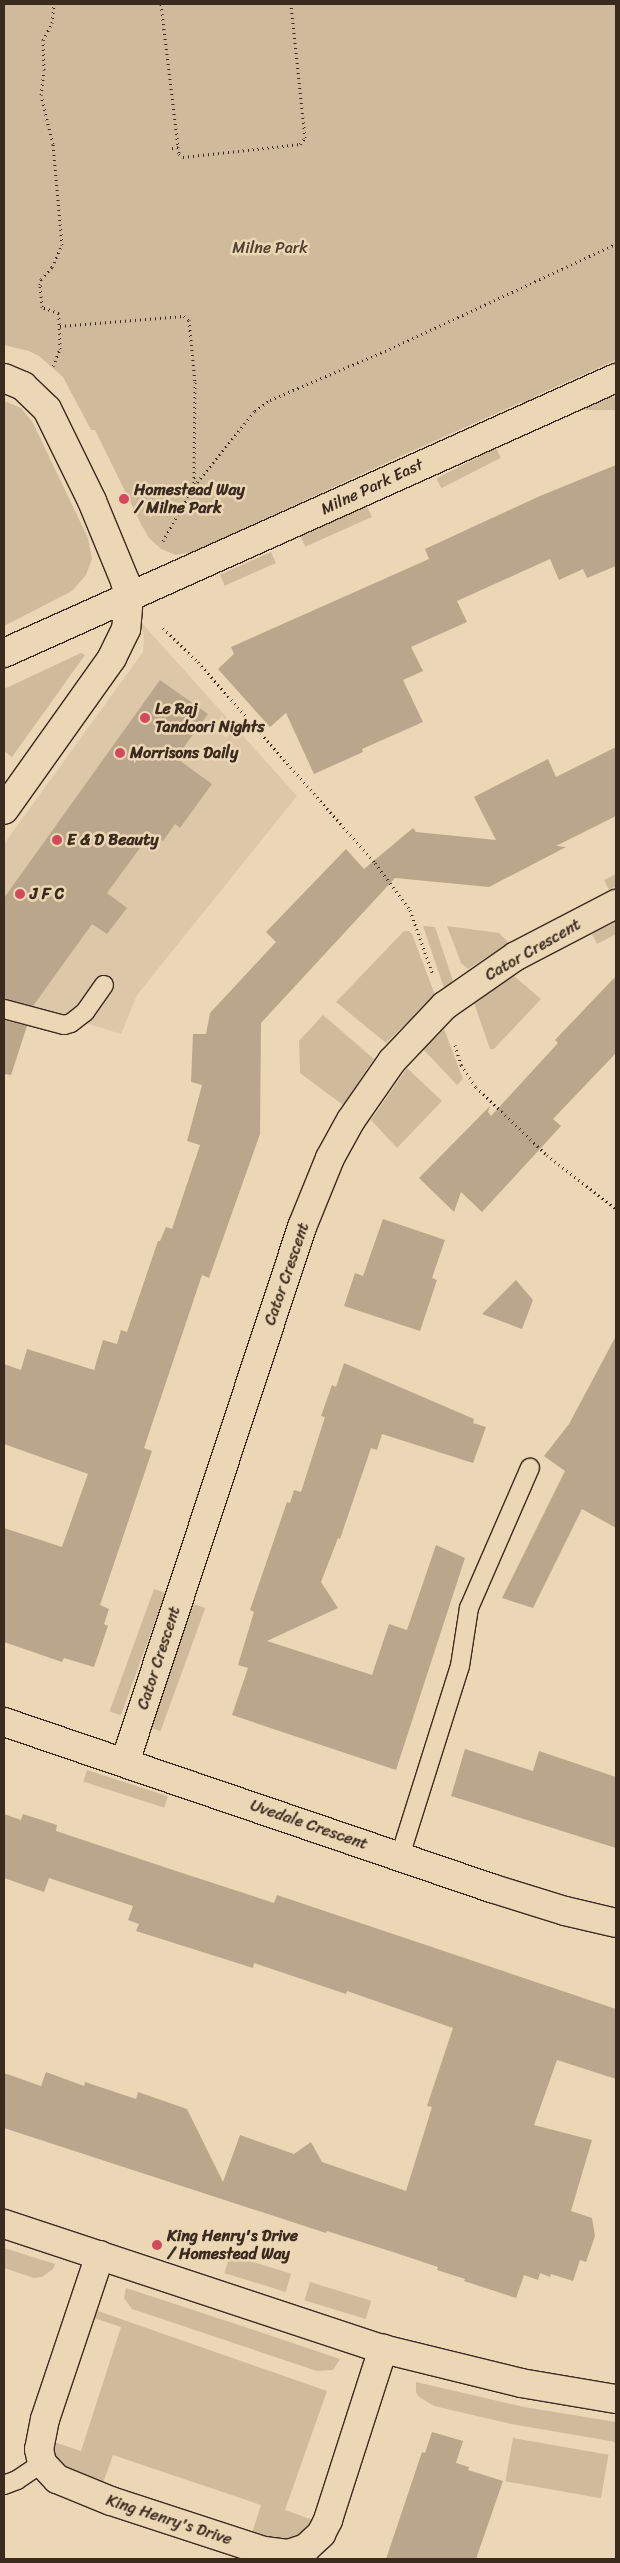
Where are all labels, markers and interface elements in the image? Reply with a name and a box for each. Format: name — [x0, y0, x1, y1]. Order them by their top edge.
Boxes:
park label: Milne Park — [232, 238, 308, 258]
street label: Milne Park East — [318, 455, 426, 519]
place label: Homestead Way / Milne Park — [134, 480, 245, 518]
marker: Homestead Way / Milne Park — [118, 493, 130, 505]
place label: Le Raj Tandoori Nights — [155, 699, 265, 737]
marker: Le Raj Tandoori Nights — [139, 712, 151, 724]
place label: Morrisons Daily — [130, 743, 238, 763]
marker: Morrisons Daily — [114, 747, 126, 759]
place label: E & D Beauty — [67, 830, 158, 850]
marker: E & D Beauty — [51, 834, 63, 846]
place label: J F C — [30, 884, 65, 904]
marker: J F C — [14, 888, 26, 900]
street label: Cator Crescent — [482, 915, 584, 985]
street label: Cator Crescent — [260, 1220, 314, 1328]
street label: Cator Crescent — [133, 1604, 185, 1712]
street label: Uvedale Crescent — [248, 1796, 370, 1854]
place label: King Henry's Drive / Homestead Way — [167, 2226, 299, 2264]
marker: King Henry's Drive / Homestead Way — [151, 2239, 163, 2251]
street label: King Henry's Drive — [103, 2491, 235, 2549]

